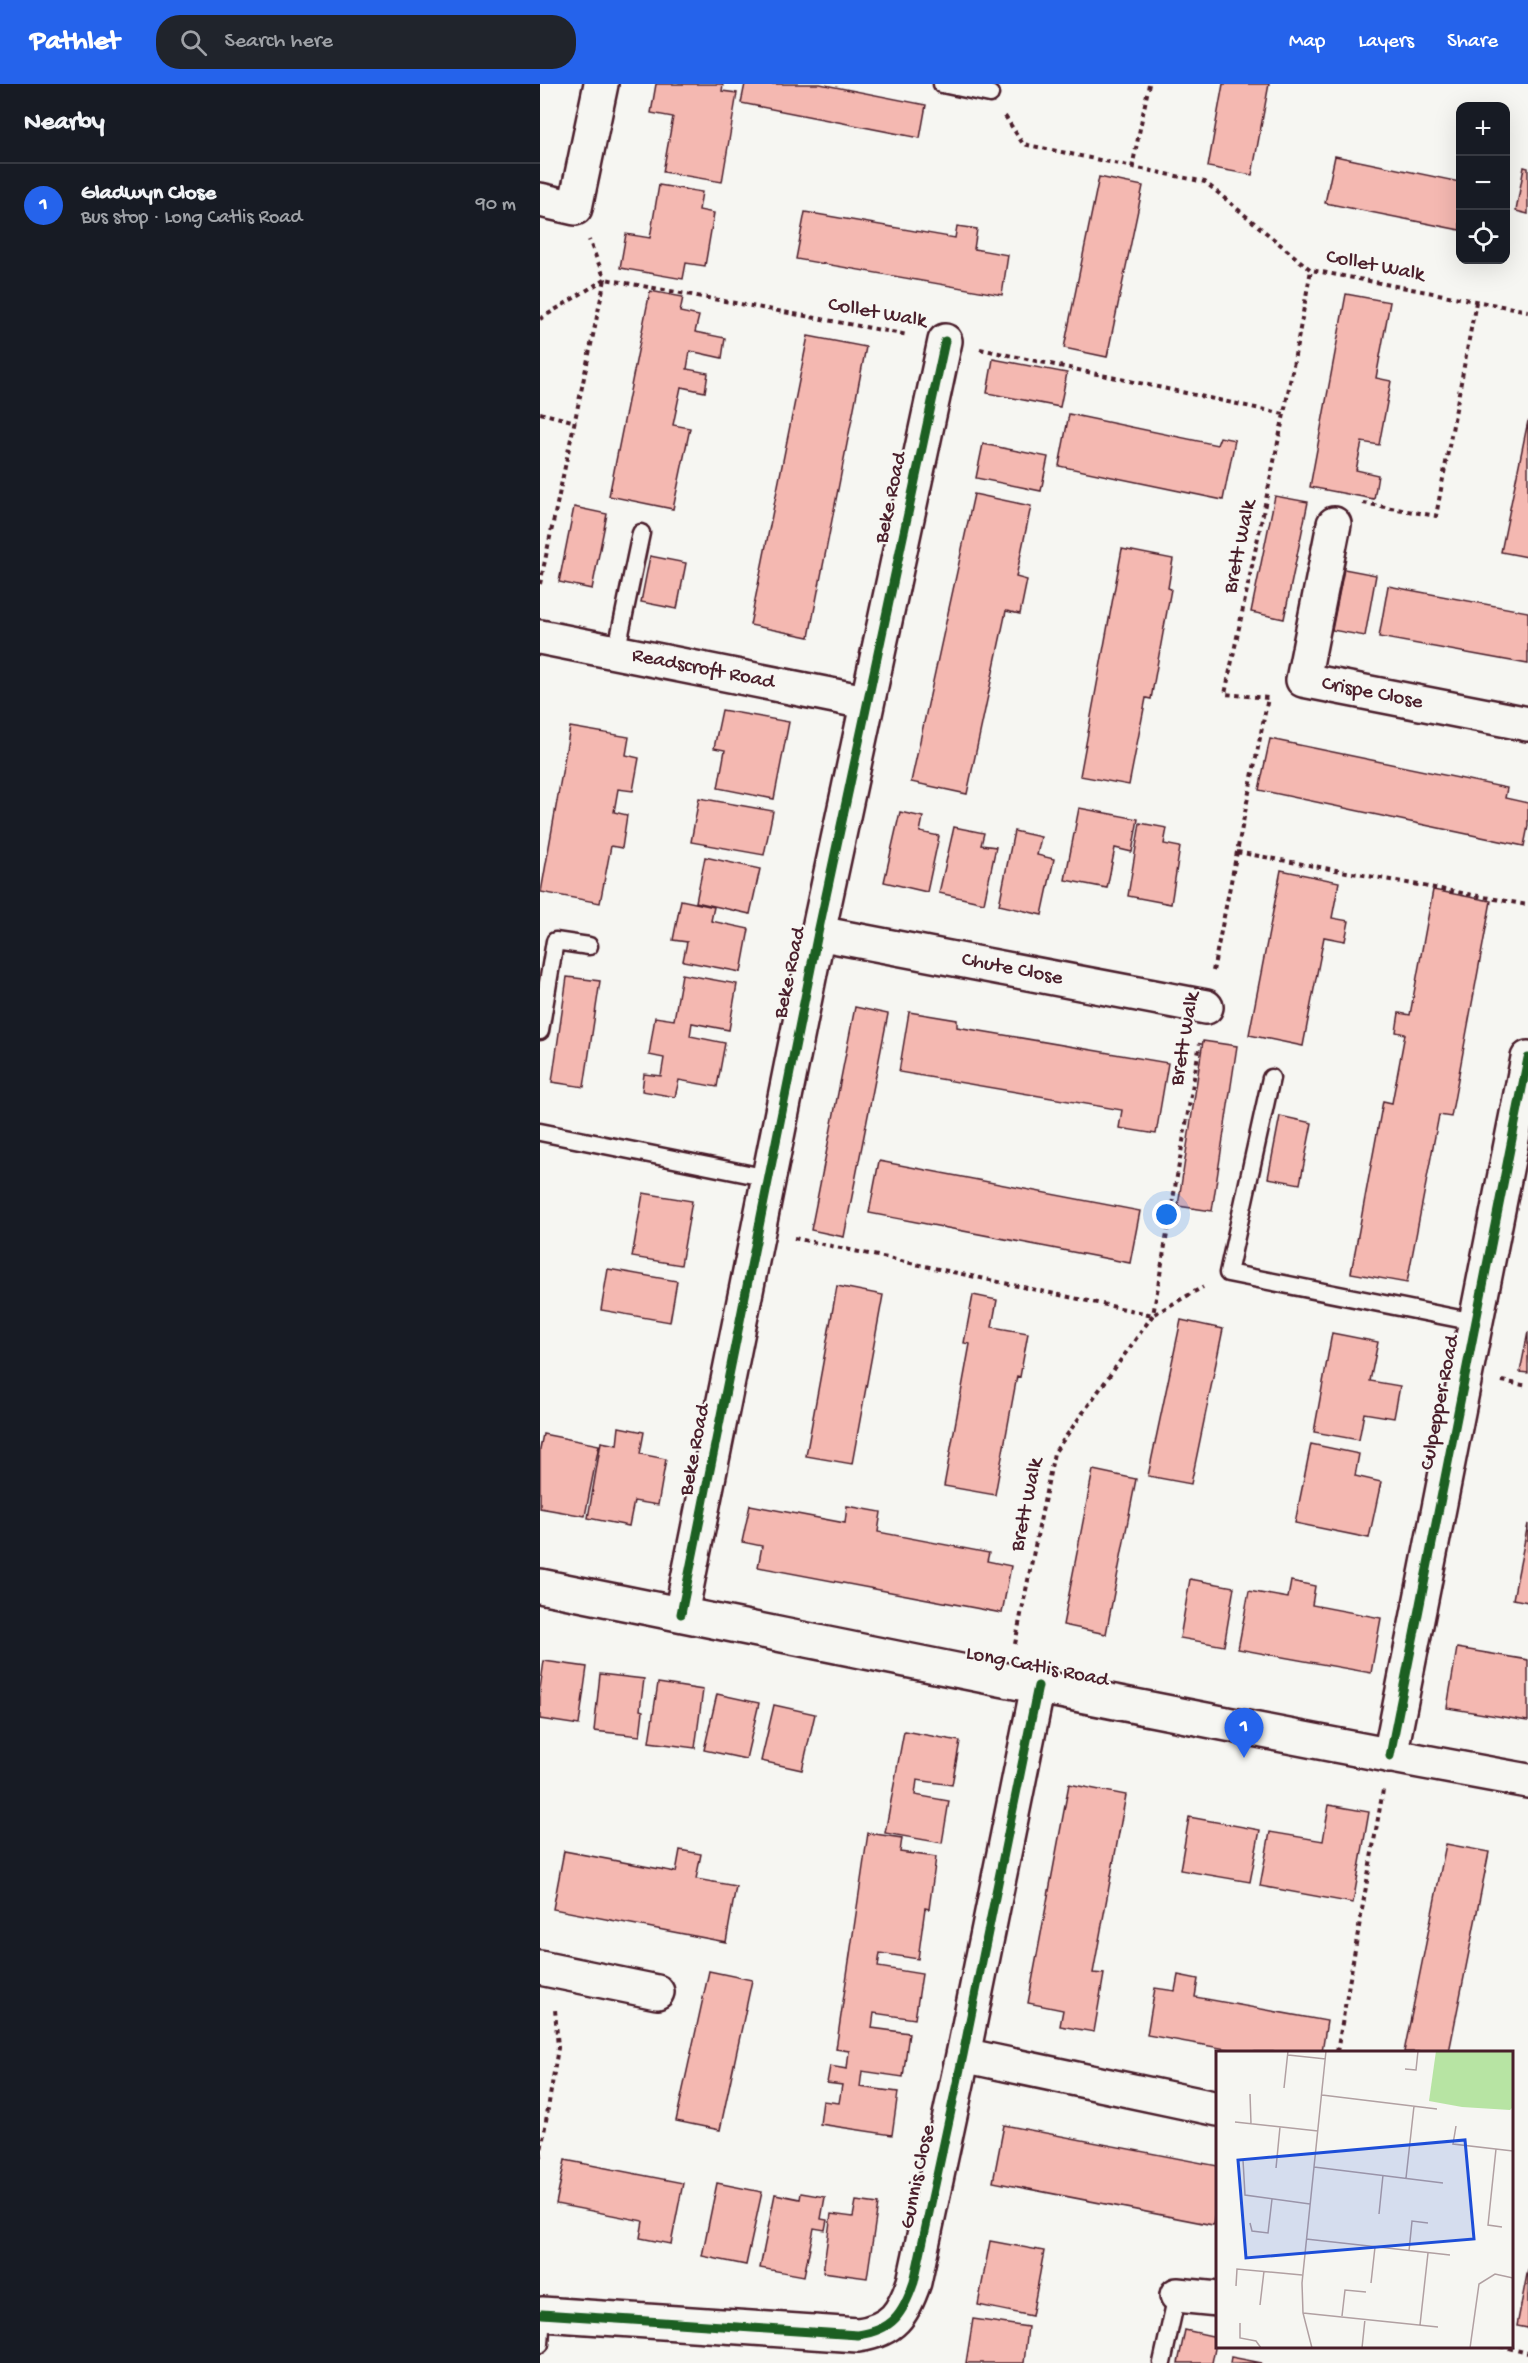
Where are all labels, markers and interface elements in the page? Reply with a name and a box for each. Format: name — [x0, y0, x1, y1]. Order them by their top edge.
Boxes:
search box — [156, 15, 576, 69]
text: Pathlet — [30, 26, 120, 59]
icon: search — [177, 26, 210, 59]
text: Search here — [225, 29, 333, 55]
text: Map — [1289, 30, 1325, 55]
text: Layers — [1358, 30, 1414, 55]
text: Share — [1447, 30, 1498, 55]
map controls — [1456, 102, 1510, 264]
button: + — [1456, 102, 1510, 156]
text: Nearby — [24, 108, 105, 139]
button: − — [1456, 156, 1510, 210]
text: Gladwyn Close — [81, 181, 216, 207]
text: 1 — [39, 194, 48, 217]
text: 90 m — [476, 194, 516, 217]
text: Bus stop · Long Catlis Road — [81, 207, 302, 230]
button: locate — [1456, 210, 1510, 264]
street label: Collet Walk — [1324, 245, 1429, 289]
street label: Collet Walk — [826, 293, 931, 335]
street label: Beke Road — [870, 448, 914, 547]
street label: Brett Walk — [1219, 496, 1264, 597]
street label: Readscroft Road — [630, 644, 778, 696]
street label: Crispe Close — [1319, 672, 1426, 716]
street label: Beke Road — [769, 923, 813, 1022]
street label: Chute Close — [959, 948, 1066, 992]
street label: Brett Walk — [1165, 988, 1207, 1089]
your location — [1152, 1200, 1181, 1229]
street label: Culpepper Road — [1416, 1332, 1467, 1473]
street label: Beke Road — [675, 1401, 717, 1499]
street label: Brett Walk — [1006, 1454, 1051, 1555]
street label: Long Catlis Road — [964, 1642, 1112, 1694]
pin: 1 — [1224, 1708, 1264, 1758]
inset map — [1216, 2051, 1513, 2348]
street label: Gunnis Close — [896, 2122, 942, 2231]

